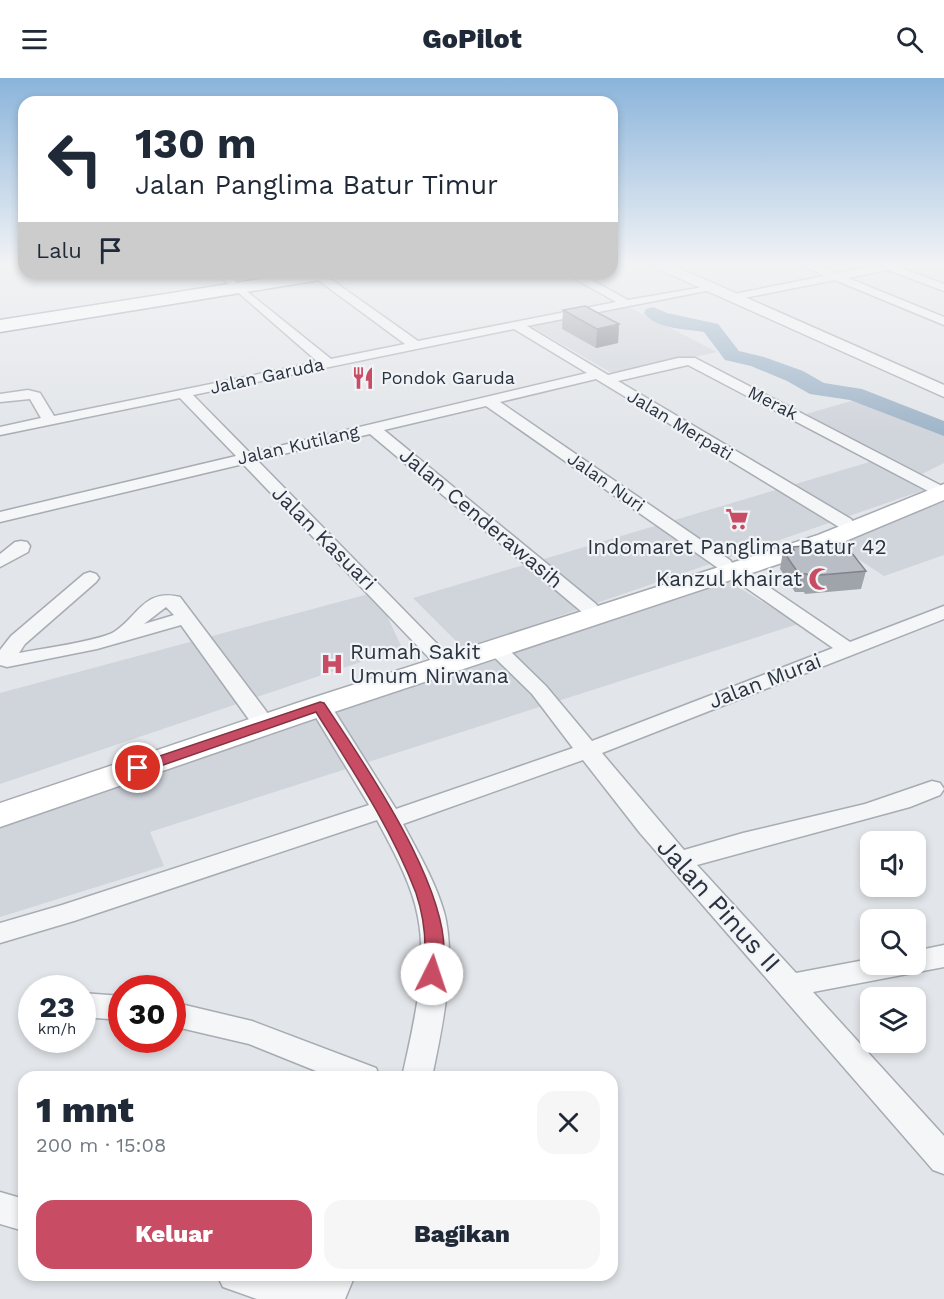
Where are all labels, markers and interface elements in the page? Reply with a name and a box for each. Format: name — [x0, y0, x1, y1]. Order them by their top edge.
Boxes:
icon: menu — [18, 23, 51, 56]
text: GoPilot — [422, 23, 522, 55]
icon: search — [893, 23, 926, 56]
text: 130 m — [135, 119, 257, 168]
icon: left — [36, 120, 114, 198]
text: Jalan Panglima Batur Timur — [135, 169, 498, 201]
icon: arrive — [94, 234, 127, 267]
text: Lalu — [36, 238, 82, 263]
street label: Jalan Garuda — [208, 353, 326, 398]
restaurant icon: Pondok Garuda — [350, 365, 376, 391]
place label: Pondok Garuda — [381, 367, 515, 388]
street label: Merak — [745, 381, 802, 424]
street label: Jalan Merpati — [624, 385, 737, 464]
street label: Jalan Kutilang — [235, 420, 361, 469]
street label: Jalan Cenderawasih — [395, 442, 568, 593]
street label: Jalan Nuri — [564, 447, 649, 516]
street label: Jalan Kasuari — [267, 480, 382, 595]
supermarket icon: Indomaret Panglima Batur 42 — [724, 506, 750, 532]
place label: Indomaret Panglima Batur 42 — [587, 534, 887, 559]
place label: Kanzul khairat — [656, 566, 802, 591]
mosque icon: Kanzul khairat — [807, 566, 833, 592]
place label: Rumah Sakit Umum Nirwana — [350, 639, 509, 688]
street label: Jalan Murai — [705, 648, 825, 713]
hospital icon: Rumah Sakit Umum Nirwana — [319, 651, 345, 677]
pin — [112, 742, 163, 793]
icon: arrive — [121, 751, 154, 784]
map controls — [860, 831, 926, 1053]
button: sound — [860, 831, 926, 897]
street label: Jalan Pinus II — [651, 832, 787, 978]
button: search — [860, 909, 926, 975]
position arrow — [400, 942, 464, 1006]
speed limit sign: 30 — [108, 975, 186, 1053]
button: layers — [860, 987, 926, 1053]
text: 23 — [39, 989, 75, 1024]
text: km/h — [38, 1020, 76, 1038]
text: 1 mnt — [36, 1089, 134, 1131]
button: close — [537, 1091, 600, 1154]
text: 200 m · 15:08 — [36, 1133, 166, 1157]
button: Keluar — [36, 1200, 312, 1269]
button: Bagikan — [324, 1200, 600, 1269]

